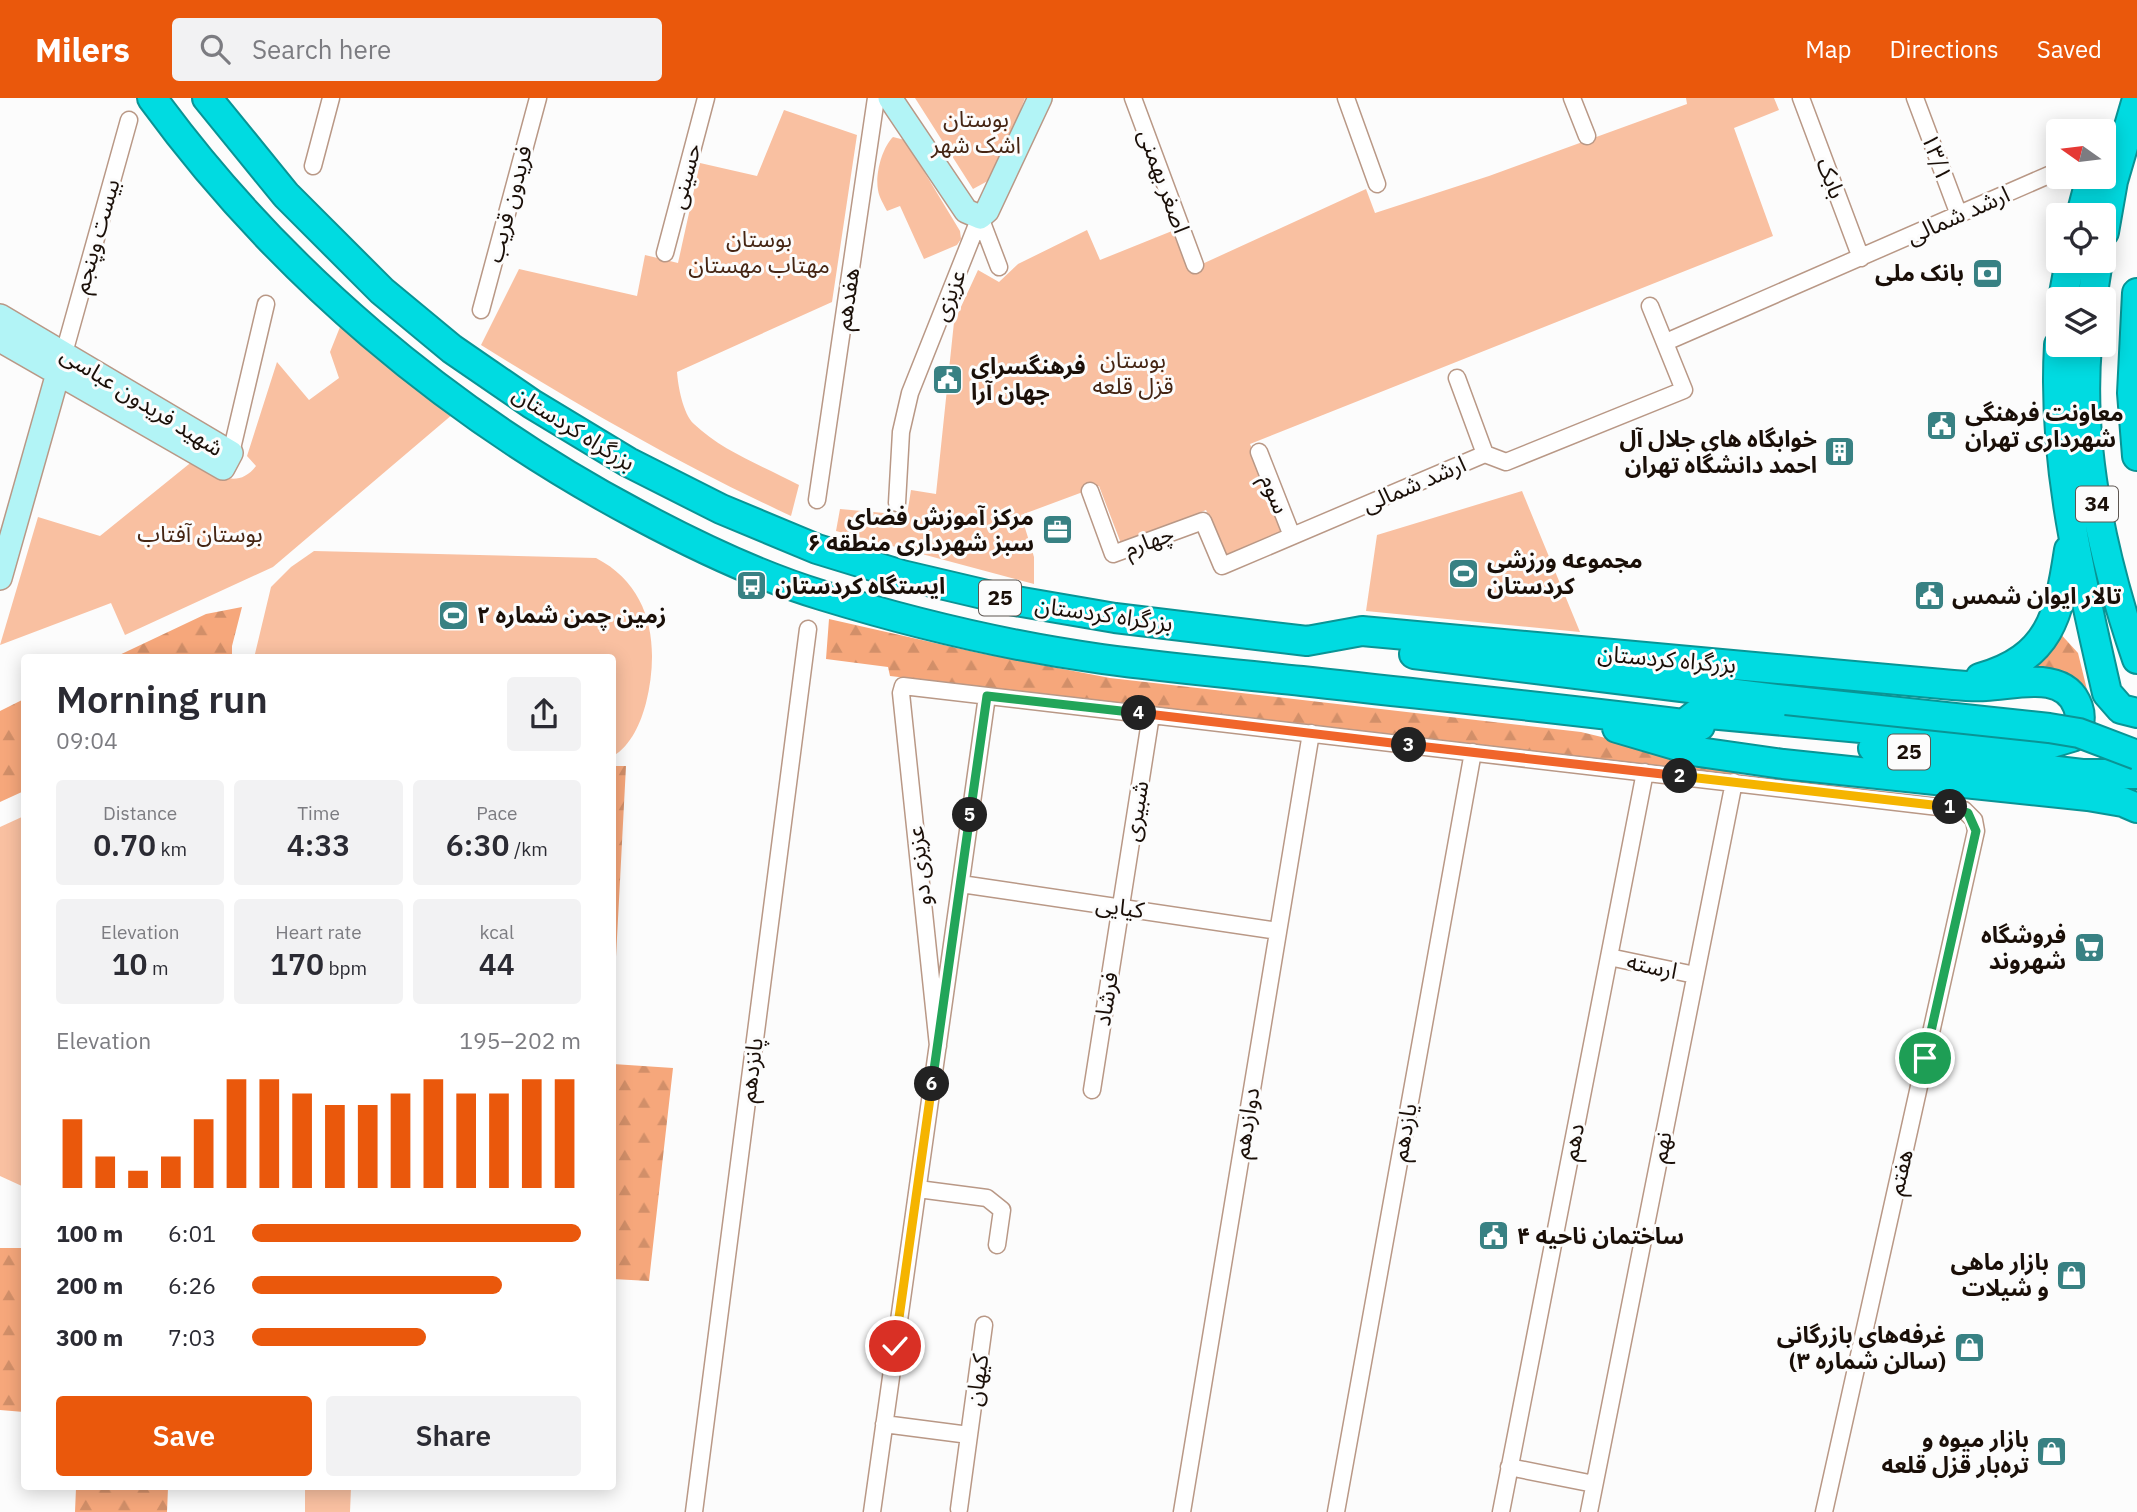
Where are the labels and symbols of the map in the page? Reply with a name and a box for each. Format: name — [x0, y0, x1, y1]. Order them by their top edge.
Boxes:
park label: بوستان اشک شهر — [930, 103, 1021, 159]
north arrow — [2046, 119, 2116, 189]
street label: اصغر بهمنی — [1132, 124, 1198, 237]
street label: ۱۳/۱ — [1916, 129, 1960, 184]
street label: حسینی — [661, 140, 707, 212]
street label: فریدون قریب — [478, 142, 538, 266]
street label: بابک — [1810, 153, 1853, 202]
street label: بیست وپنجم — [64, 175, 129, 297]
street label: ارشد شمالی — [1901, 178, 2014, 250]
park label: بوستان مهتاب مهستان — [688, 223, 830, 279]
bank icon: بانک ملی — [1970, 256, 2004, 290]
place label: بانک ملی — [1875, 257, 1964, 287]
street label: عزیزی — [924, 264, 972, 325]
street label: هفدهم — [827, 266, 868, 333]
street label: شهید فریدون عباسی — [56, 338, 229, 462]
park label: بوستان قزل قلعه — [1092, 344, 1174, 400]
place label: فرهنگسرای جهان آرا — [971, 350, 1086, 406]
public building icon: فرهنگسرای جهان آرا — [931, 362, 965, 396]
street label: بزرگراه کردستان — [508, 378, 641, 477]
place label: معاونت فرهنگی شهرداری تهران — [1965, 397, 2124, 453]
public building icon: معاونت فرهنگی شهرداری تهران — [1925, 409, 1959, 443]
place label: خوابگاه های جلال آل احمد دانشگاه تهران — [1619, 423, 1817, 479]
building icon: خوابگاه های جلال آل احمد دانشگاه تهران — [1823, 435, 1857, 469]
street label: ارشد شمالی — [1357, 448, 1470, 518]
street label: سوم — [1251, 469, 1297, 519]
road number: 34 — [2076, 486, 2118, 522]
place label: مرکز آموزش فضای سبز شهرداری منطقه ۶ — [808, 501, 1034, 557]
office icon: مرکز آموزش فضای سبز شهرداری منطقه ۶ — [1040, 513, 1074, 547]
street label: چهارم — [1120, 517, 1179, 567]
park label: بوستان آفتاب — [137, 518, 263, 548]
place label: مجموعه ورزشی کردستان — [1487, 544, 1643, 600]
sports icon: مجموعه ورزشی کردستان — [1447, 556, 1481, 590]
bus stop icon: ایستگاه کردستان — [735, 569, 769, 603]
place label: ایستگاه کردستان — [775, 570, 945, 600]
public building icon: تالار ایوان شمس — [1912, 579, 1946, 613]
road number: 25 — [979, 580, 1021, 616]
place label: تالار ایوان شمس — [1952, 580, 2122, 610]
street label: بزرگراه کردستان — [1033, 588, 1175, 638]
sports icon: زمین چمن شماره ۲ — [437, 598, 471, 632]
place label: زمین چمن شماره ۲ — [477, 599, 666, 631]
street label: بزرگراه کردستان — [1597, 637, 1738, 679]
pin: 4 — [1122, 696, 1156, 730]
pin: 3 — [1392, 728, 1426, 762]
road number: 25 — [1888, 734, 1930, 770]
pin: 2 — [1662, 758, 1698, 794]
street label: شبیری — [1115, 778, 1155, 843]
pin: 1 — [1932, 790, 1968, 824]
pin: 5 — [953, 798, 988, 832]
street label: عزیزی دو — [899, 825, 937, 908]
street label: کیایی — [1094, 888, 1147, 924]
place label: فروشگاه شهروند — [1981, 919, 2066, 975]
supermarket icon: فروشگاه شهروند — [2072, 931, 2106, 965]
street label: ارسته — [1624, 945, 1680, 985]
street label: فرشاد — [1086, 970, 1124, 1028]
pin — [1895, 1028, 1955, 1088]
street label: پانزدهم — [731, 1036, 772, 1104]
pin: 6 — [914, 1066, 950, 1102]
street label: دوازدهم — [1225, 1085, 1268, 1161]
street label: یازدهم — [1383, 1100, 1426, 1164]
street label: دهم — [1554, 1121, 1593, 1163]
street label: نهم — [1642, 1129, 1681, 1165]
street label: هفتم — [1879, 1146, 1922, 1198]
public building icon: ساختمان ناحیه ۴ — [1477, 1219, 1511, 1253]
place label: ساختمان ناحیه ۴ — [1517, 1220, 1684, 1250]
place label: بازار ماهی و شیلات — [1951, 1246, 2049, 1302]
shop icon: بازار ماهی و شیلات — [2055, 1258, 2089, 1292]
pin — [865, 1316, 925, 1376]
place label: غرفه‌های بازرگانی (سالن شماره ۳) — [1777, 1319, 1946, 1375]
shop icon: غرفه‌های بازرگانی (سالن شماره ۳) — [1952, 1331, 1986, 1365]
street label: کیهان — [958, 1351, 995, 1408]
place label: بازار میوه و تره‌بار قزل قلعه — [1882, 1423, 2029, 1479]
shop icon: بازار میوه و تره‌بار قزل قلعه — [2035, 1435, 2069, 1469]

